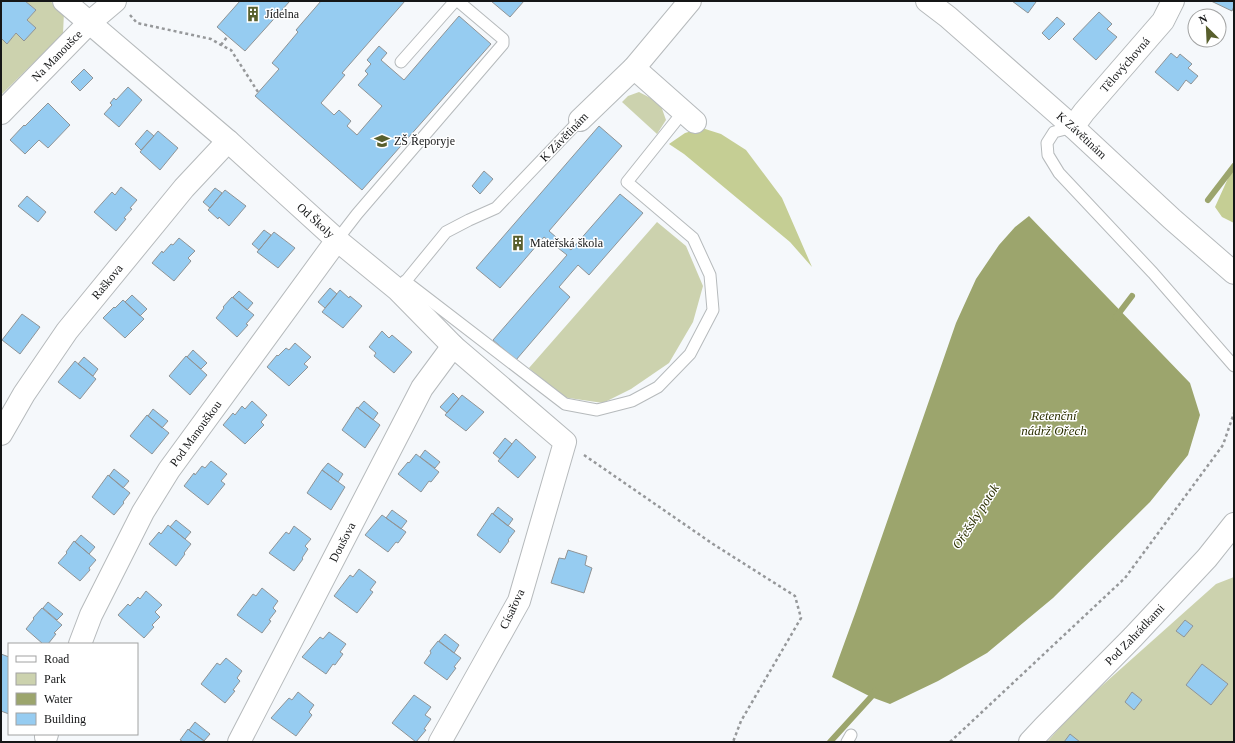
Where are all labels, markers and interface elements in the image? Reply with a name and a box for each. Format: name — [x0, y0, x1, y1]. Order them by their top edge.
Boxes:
building icon: Jídelna — [244, 5, 262, 23]
place label: Jídelna — [265, 7, 300, 21]
north arrow — [1187, 8, 1227, 48]
text: N — [1197, 12, 1209, 26]
street label: Na Manoušce — [29, 27, 85, 84]
street label: Tělovýchovná — [1097, 34, 1153, 95]
street label: K Závětinám — [537, 109, 591, 165]
street label: K Závětinám — [1054, 109, 1110, 162]
school or university icon: ZŠ Řeporyje — [373, 132, 391, 150]
place label: ZŠ Řeporyje — [394, 134, 455, 148]
street label: Od Školy — [294, 200, 337, 241]
building icon: Mateřská škola — [509, 234, 527, 252]
place label: Mateřská škola — [530, 236, 604, 250]
street label: Raškova — [89, 261, 126, 302]
street label: Pod Manouškou — [167, 398, 224, 469]
water label: Retenční nádrž Ořech — [1021, 408, 1087, 438]
water label: Ořešský potok — [949, 481, 1002, 551]
street label: Doušova — [326, 519, 359, 564]
street label: Císařova — [497, 586, 528, 631]
street label: Pod Zahrádkami — [1102, 601, 1168, 668]
legend — [8, 643, 138, 735]
text: Road — [44, 652, 69, 666]
text: Park — [44, 672, 66, 686]
text: Water — [44, 692, 72, 706]
text: Building — [44, 712, 86, 726]

